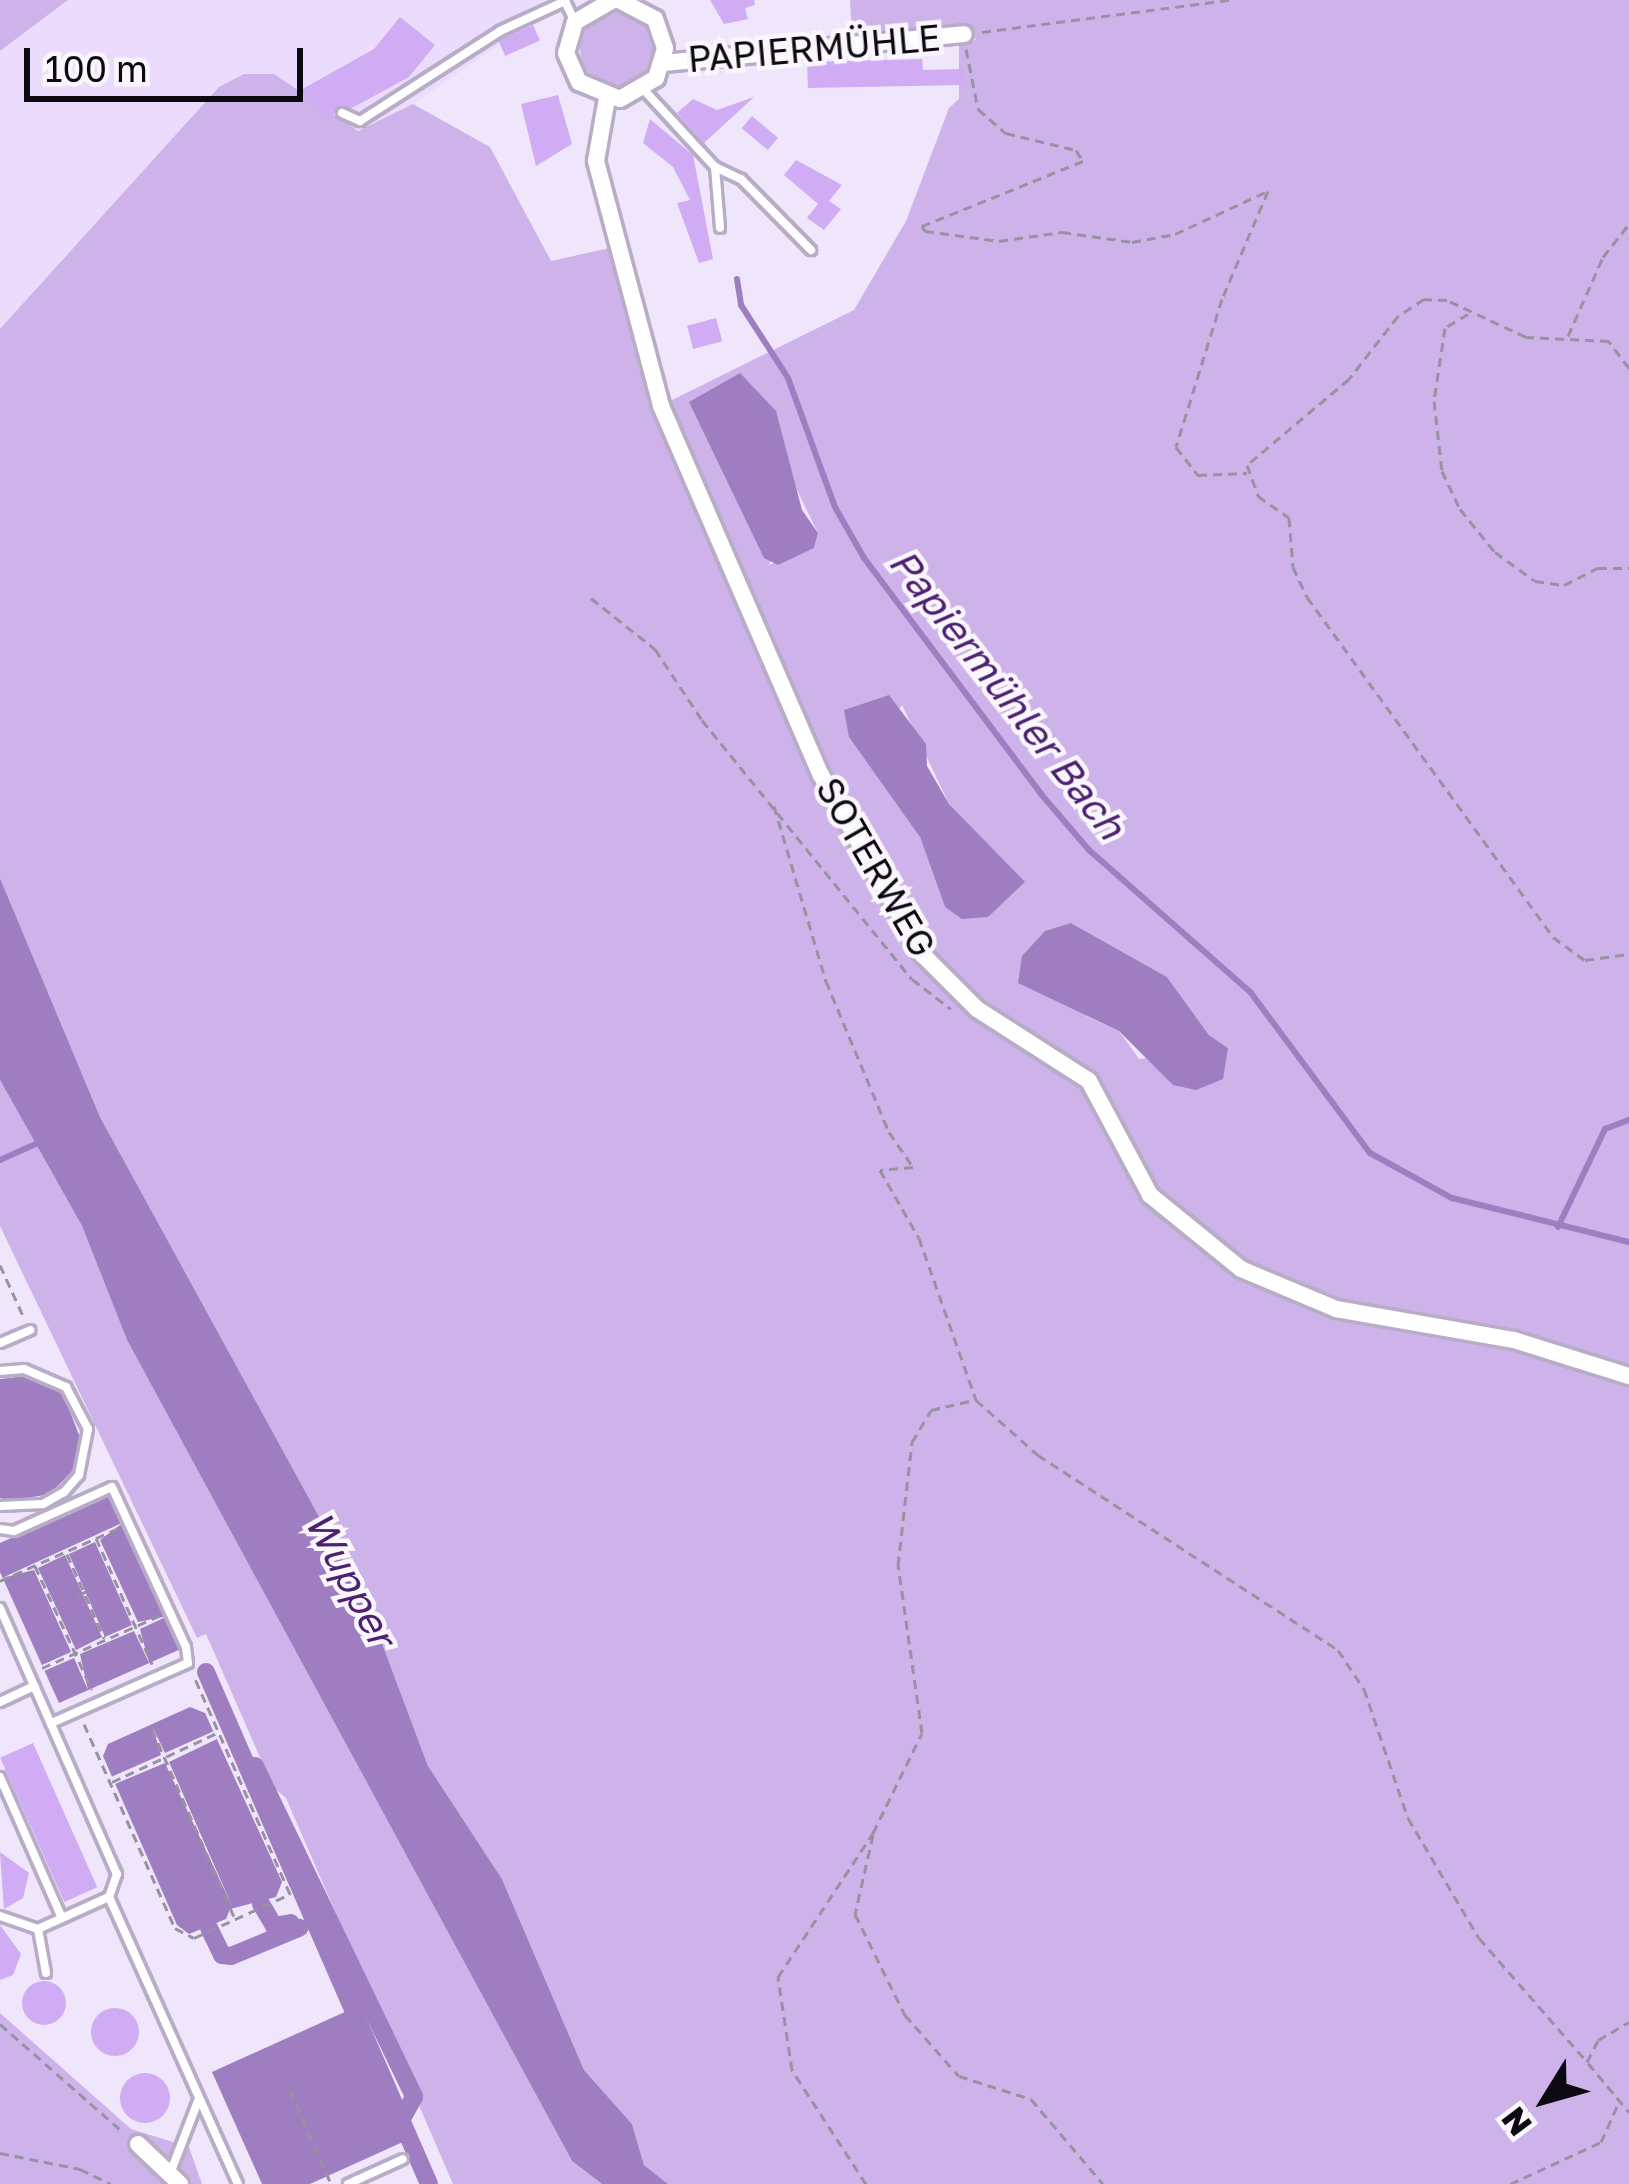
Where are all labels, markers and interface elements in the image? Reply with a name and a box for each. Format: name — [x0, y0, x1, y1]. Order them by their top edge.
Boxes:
street label: PAPIERMÜHLE — [686, 15, 942, 81]
scale bar — [30, 24, 309, 98]
text: 100 m — [45, 47, 148, 90]
water label: Papiermühler Bach — [879, 540, 1135, 848]
street label: SOTERWEG — [807, 770, 945, 964]
water label: Wupper — [295, 1504, 405, 1654]
north arrow — [1485, 2040, 1605, 2160]
text: N — [1493, 2100, 1539, 2144]

